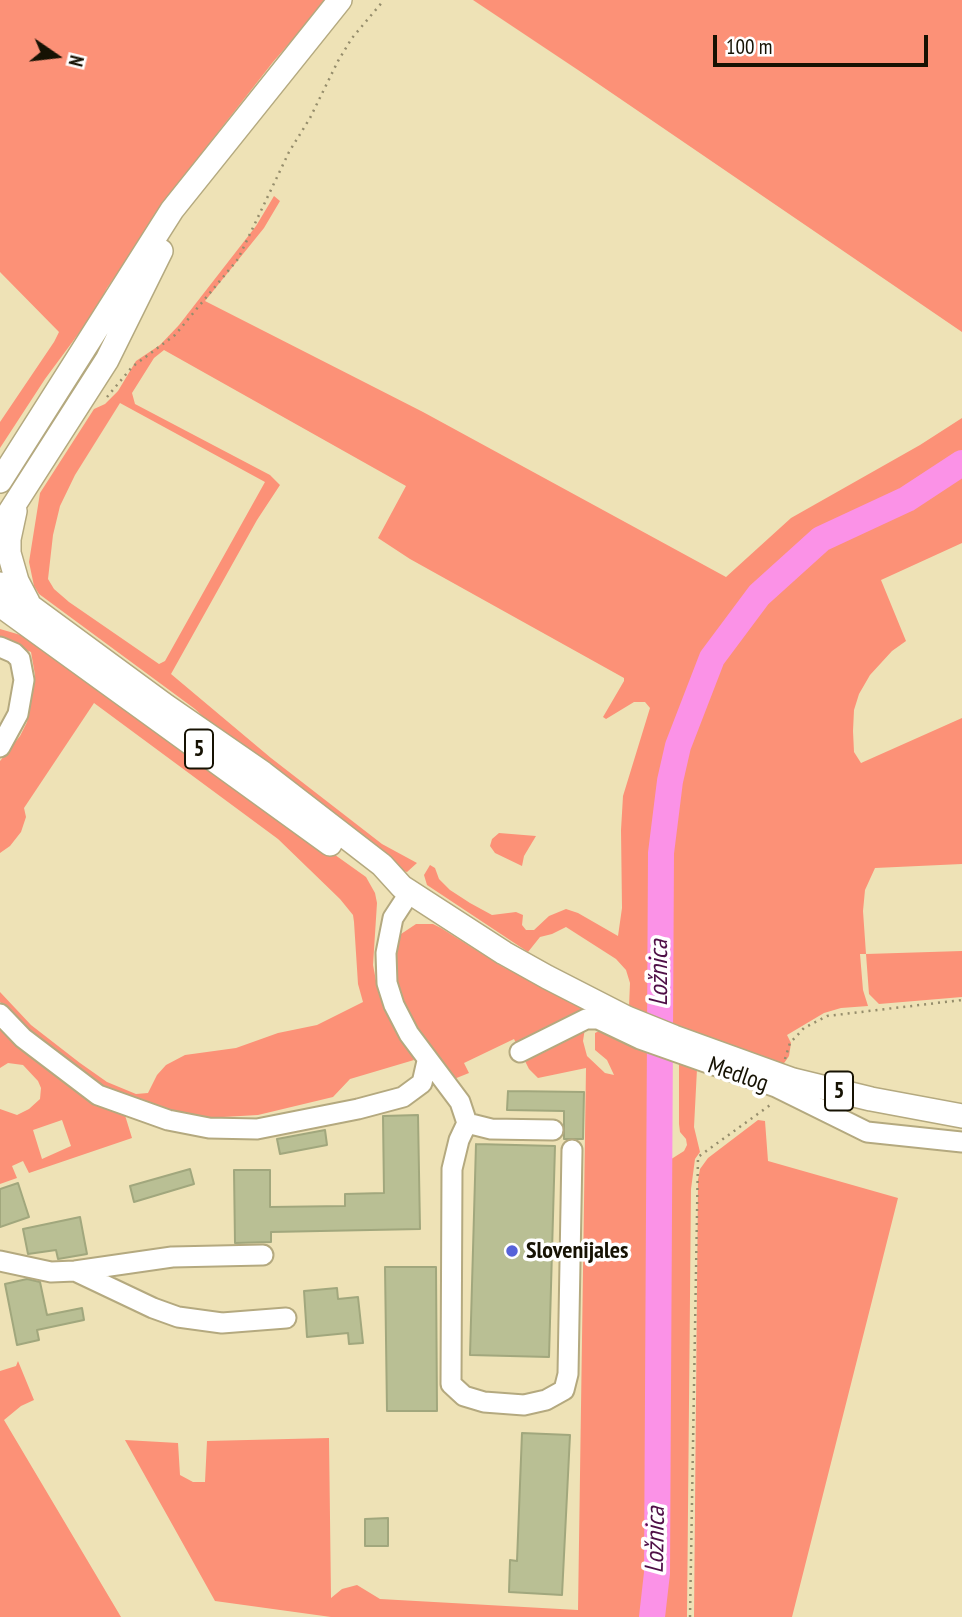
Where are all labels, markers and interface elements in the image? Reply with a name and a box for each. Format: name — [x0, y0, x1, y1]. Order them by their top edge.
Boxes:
north arrow — [21, 21, 91, 91]
scale bar — [717, 21, 932, 65]
text: 100 m — [726, 33, 772, 60]
text: N — [63, 53, 89, 69]
road number: 5 — [185, 730, 213, 768]
water label: Ložnica — [644, 940, 676, 1006]
street label: Medlog — [704, 1051, 772, 1099]
road number: 5 — [825, 1072, 853, 1110]
place label: Slovenijales — [526, 1237, 629, 1265]
marker: Slovenijales — [504, 1243, 520, 1259]
water label: Ložnica — [640, 1506, 672, 1574]

